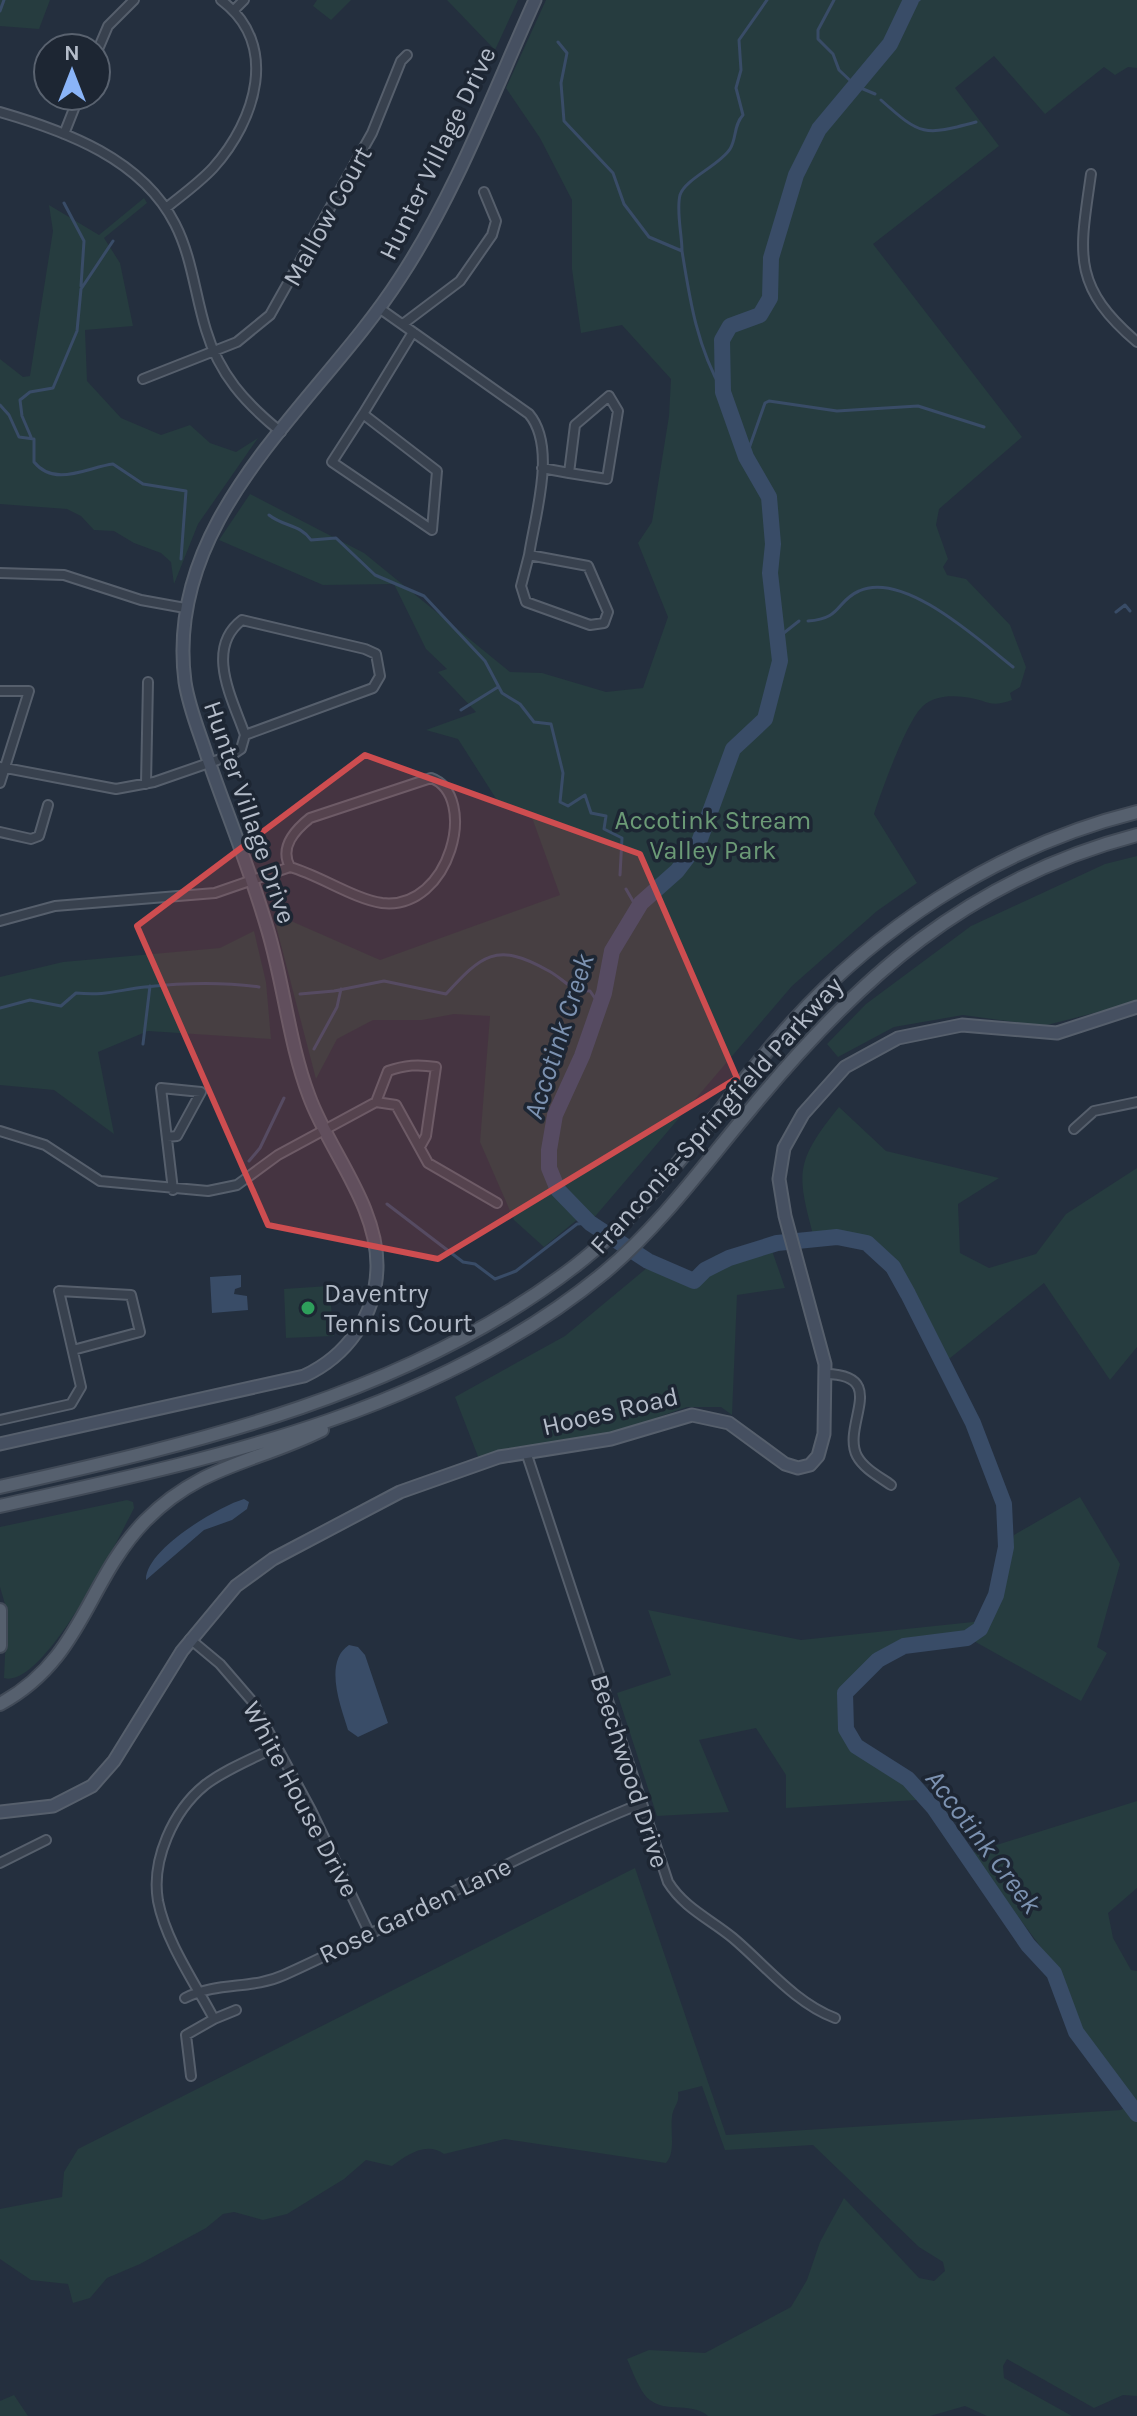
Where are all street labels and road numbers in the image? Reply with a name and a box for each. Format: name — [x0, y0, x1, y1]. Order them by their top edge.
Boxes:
street label: Hunter Village Drive — [372, 41, 503, 265]
street label: Mallow Court — [276, 141, 379, 292]
street label: Hunter Village Drive — [197, 697, 302, 928]
street label: Franconia-Springfield Parkway — [583, 970, 849, 1260]
street label: Hooes Road — [539, 1381, 681, 1442]
street label: Beechwood Drive — [584, 1671, 675, 1872]
street label: White House Drive — [236, 1696, 365, 1902]
street label: Rose Garden Lane — [314, 1851, 516, 1970]

